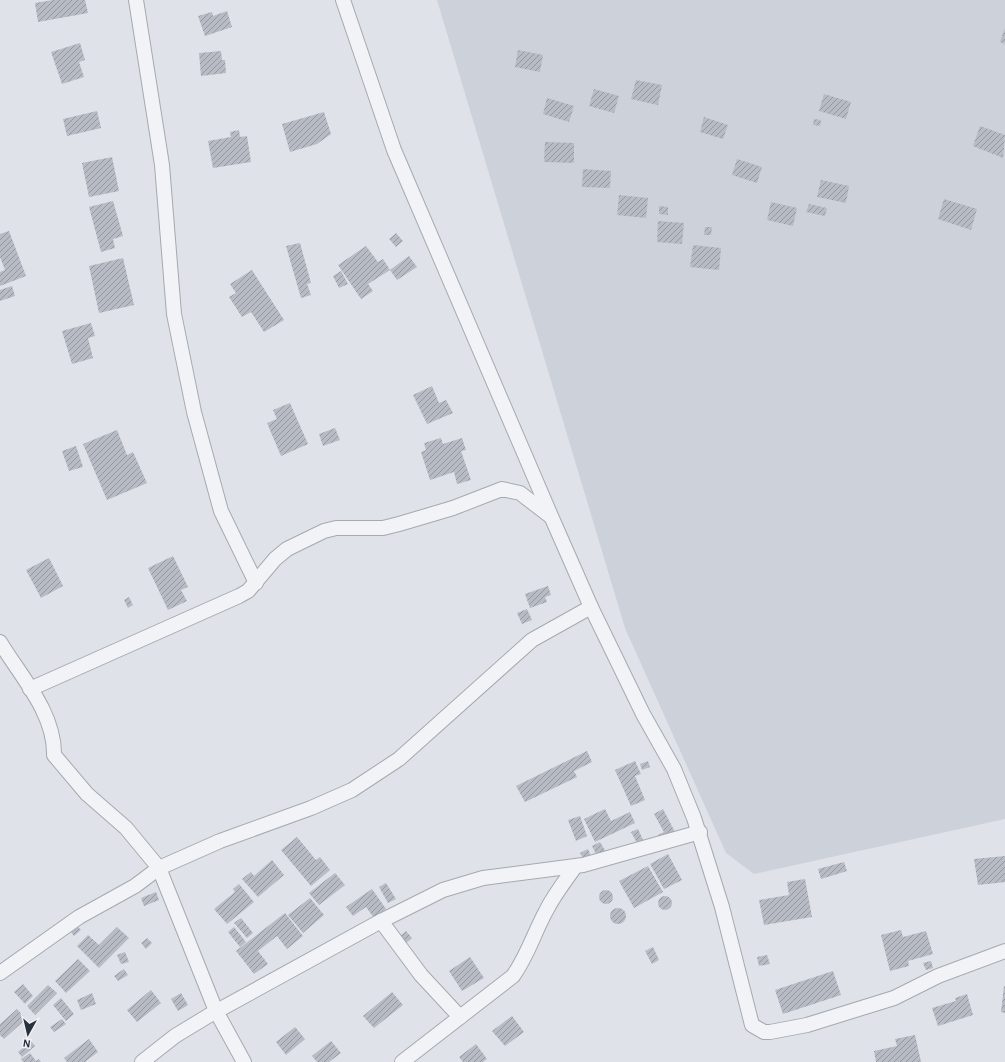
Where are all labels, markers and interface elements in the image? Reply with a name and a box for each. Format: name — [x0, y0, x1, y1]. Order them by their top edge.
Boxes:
north arrow — [8, 1014, 48, 1054]
text: N — [22, 1037, 31, 1049]

